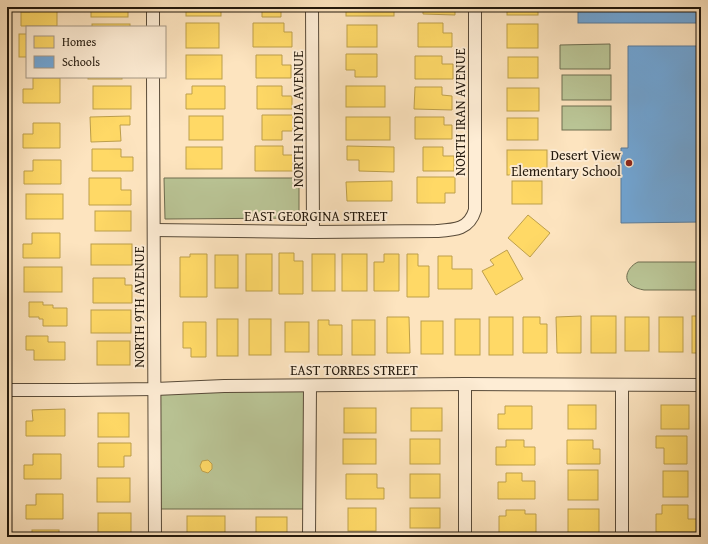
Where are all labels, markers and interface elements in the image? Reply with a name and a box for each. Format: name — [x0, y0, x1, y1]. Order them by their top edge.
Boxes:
legend — [26, 26, 166, 78]
text: Homes — [62, 33, 97, 50]
street label: NORTH IRAN AVENUE — [450, 48, 470, 176]
street label: NORTH NYDIA AVENUE — [288, 51, 308, 187]
text: Schools — [62, 53, 100, 70]
place label: Desert View Elementary School — [511, 145, 621, 181]
marker: Desert View Elementary School — [624, 158, 634, 168]
street label: EAST GEORGINA STREET — [244, 206, 388, 226]
street label: NORTH 9TH AVENUE — [129, 246, 149, 368]
street label: EAST TORRES STREET — [290, 360, 418, 380]

